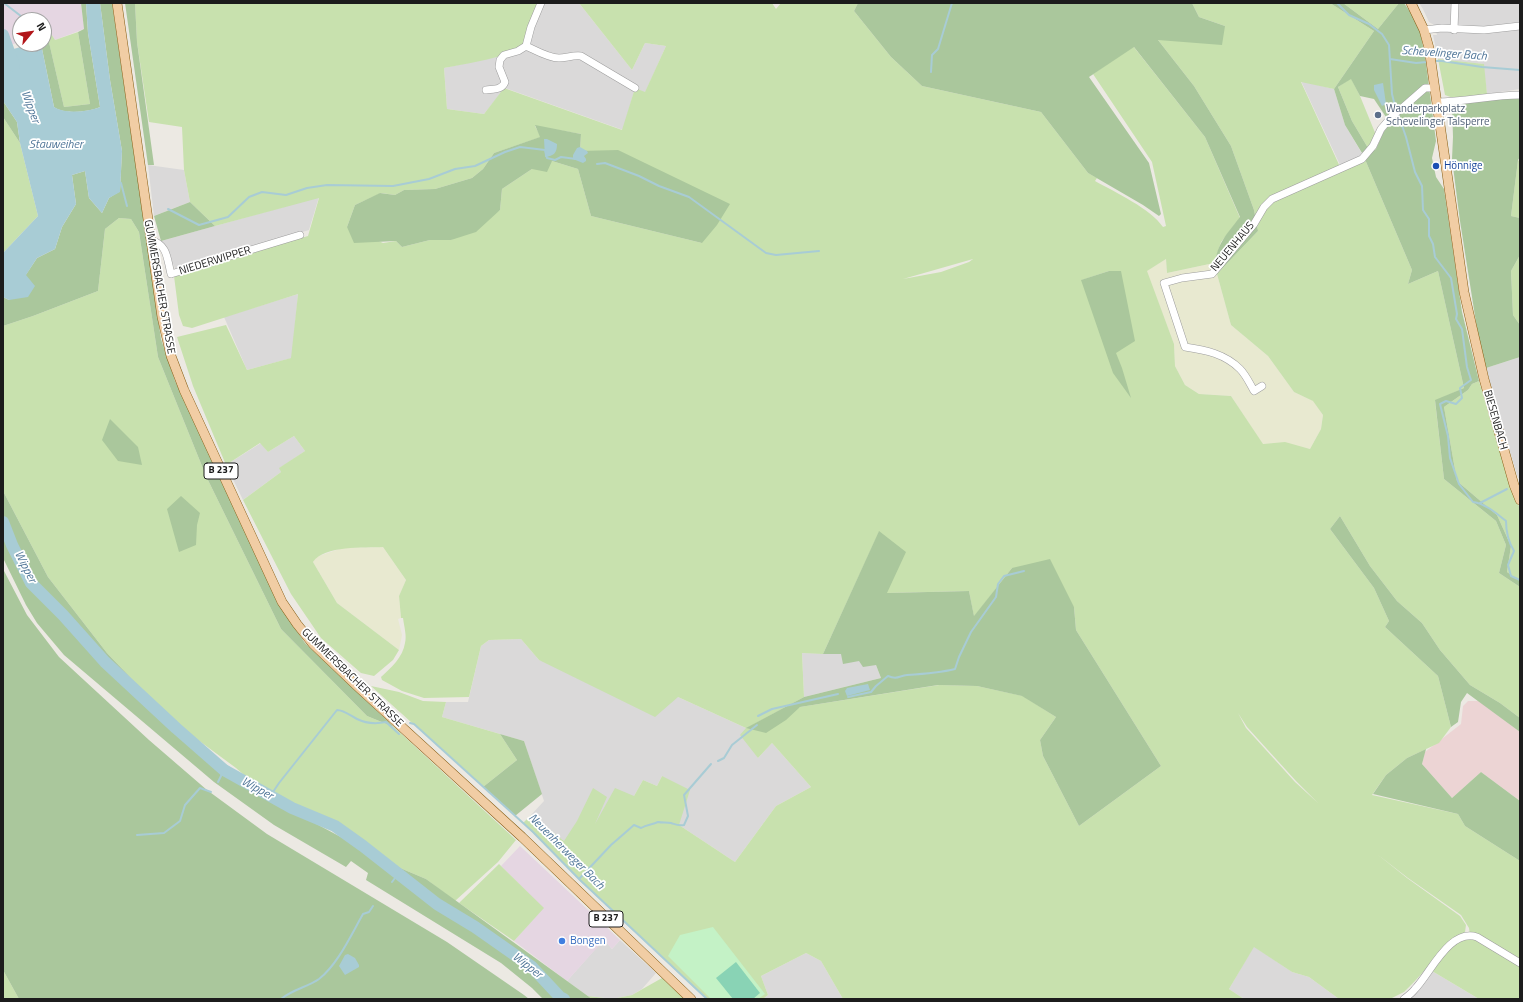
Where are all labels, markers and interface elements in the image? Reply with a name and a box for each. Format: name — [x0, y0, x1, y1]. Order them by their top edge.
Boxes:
north arrow — [12, 12, 52, 52]
text: N — [33, 19, 50, 34]
water label: Schevelinger Bach — [1401, 44, 1487, 64]
water label: Wipper — [17, 89, 43, 125]
place label: Wanderparkplatz Schevelinger Talsperre — [1386, 102, 1490, 128]
marker: Wanderparkplatz Schevelinger Talsperre — [1373, 110, 1383, 120]
water label: Stauweiher — [29, 138, 83, 152]
place label: Hönnige — [1444, 159, 1483, 173]
marker: Hönnige — [1431, 161, 1441, 171]
street label: GUMMERSBACHER STRASSE — [141, 219, 177, 355]
street label: NEUENHAUS — [1208, 219, 1258, 275]
street label: NIEDERWIPPER — [177, 244, 253, 278]
street label: BIESENBACH — [1480, 389, 1510, 451]
road number: B 237 — [204, 463, 238, 479]
water label: Wipper — [11, 549, 39, 585]
street label: GUMMERSBACHER STRASSE — [299, 626, 405, 730]
water label: Wipper — [239, 775, 275, 803]
water label: Neuenherweger Bach — [525, 811, 607, 893]
road number: B 237 — [589, 911, 623, 927]
place label: Bongen — [570, 934, 606, 948]
marker: Bongen — [557, 936, 567, 946]
water label: Wipper — [509, 950, 545, 982]

